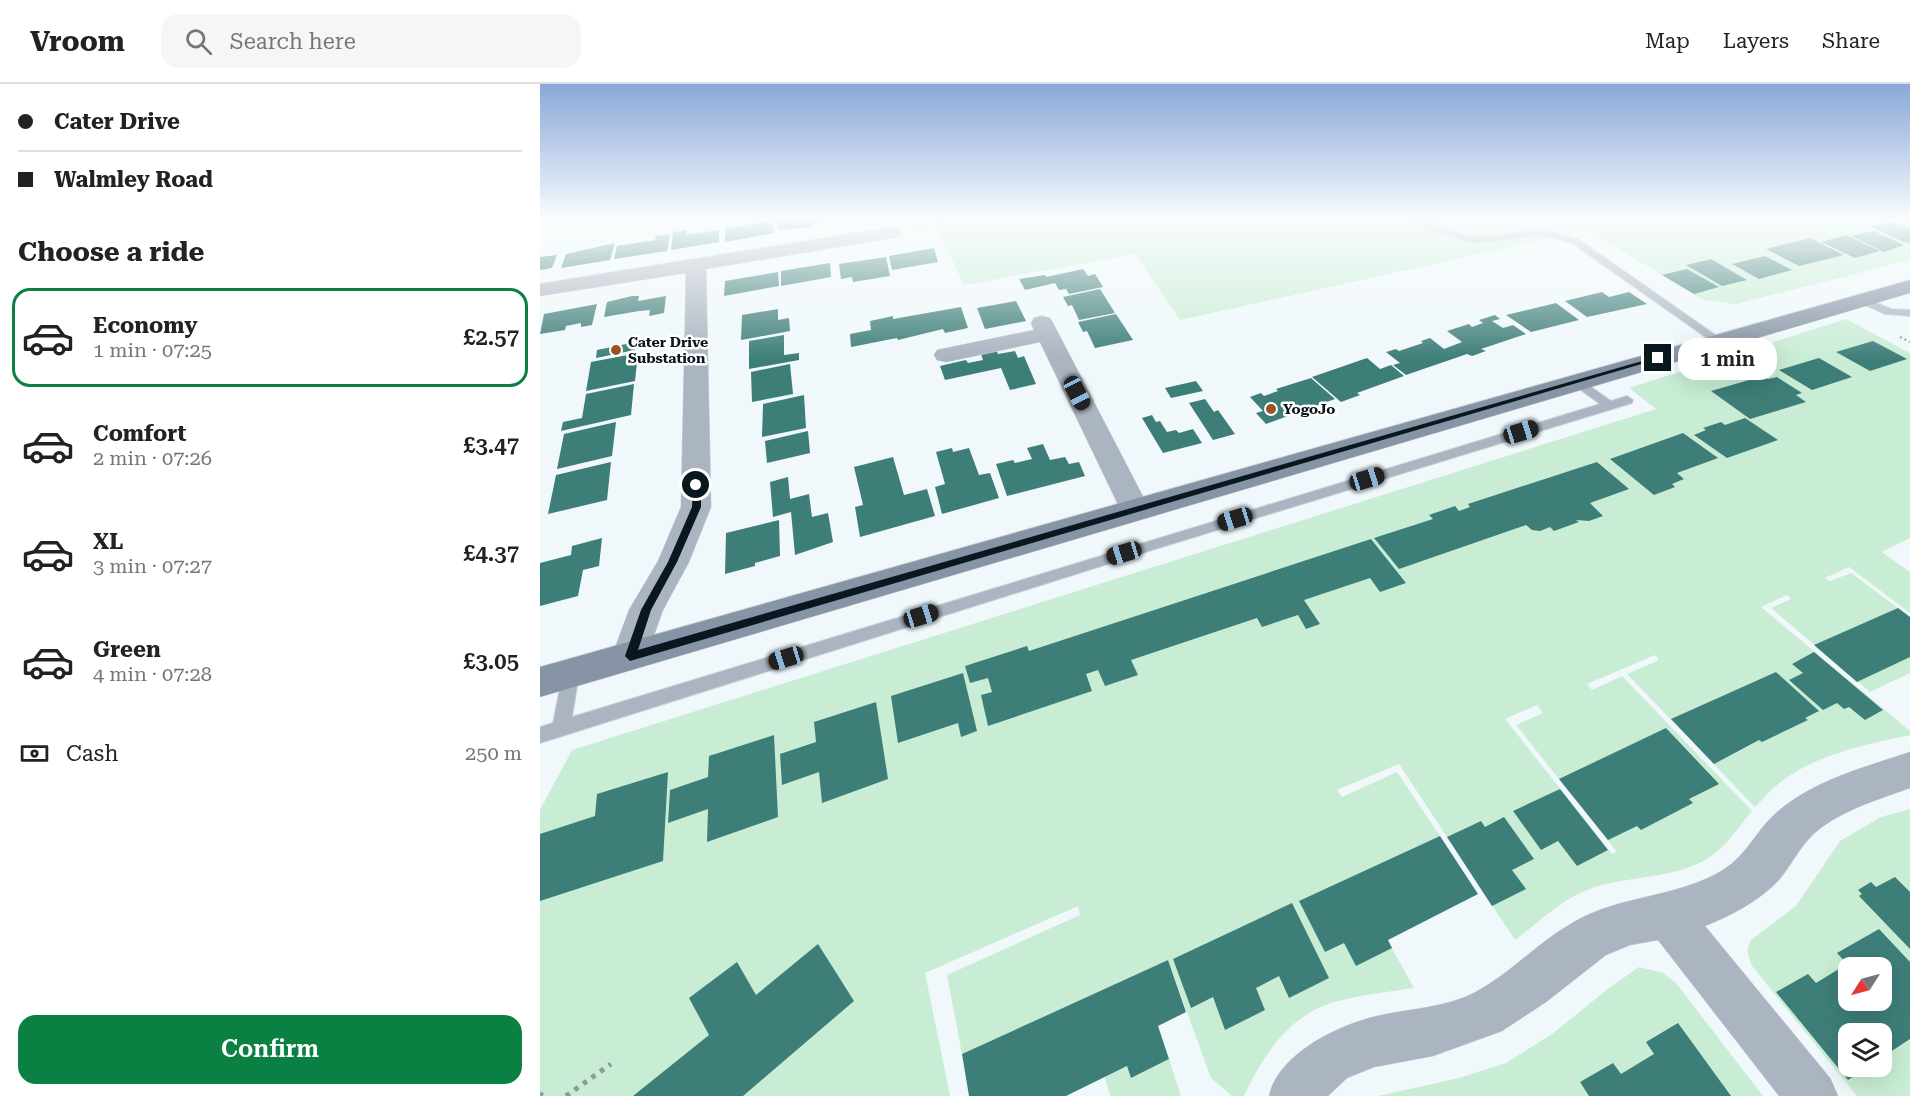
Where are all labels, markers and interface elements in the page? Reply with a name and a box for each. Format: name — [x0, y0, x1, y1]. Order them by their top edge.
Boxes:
search box — [161, 14, 581, 68]
text: Vroom — [30, 25, 125, 58]
icon: search — [182, 25, 215, 58]
text: Search here — [230, 29, 356, 54]
text: Map — [1645, 29, 1690, 53]
text: Layers — [1723, 29, 1789, 53]
text: Share — [1822, 29, 1880, 53]
text: Cater Drive — [54, 109, 180, 134]
text: Walmley Road — [54, 167, 213, 192]
text: Choose a ride — [18, 236, 204, 268]
icon: car — [21, 311, 75, 365]
text: Economy — [93, 313, 197, 338]
text: £2.57 — [463, 325, 519, 350]
place label: Cater Drive Substation — [628, 334, 708, 366]
callout: 1 min — [1679, 337, 1778, 379]
text: 1 min · 07:25 — [93, 338, 212, 362]
marker: Cater Drive Substation — [609, 343, 623, 357]
route end — [1644, 344, 1671, 371]
text: 1 min — [1700, 347, 1755, 371]
car — [1061, 373, 1093, 413]
place label: YogoJo — [1283, 401, 1335, 417]
marker: YogoJo — [1264, 402, 1278, 416]
car — [1501, 418, 1541, 446]
icon: car — [21, 419, 75, 473]
text: Comfort — [93, 421, 186, 446]
text: £3.47 — [463, 433, 519, 458]
text: 2 min · 07:26 — [93, 446, 212, 470]
car — [1347, 465, 1387, 493]
route start — [682, 471, 709, 498]
car — [1215, 505, 1255, 533]
icon: car — [21, 527, 75, 581]
text: XL — [93, 529, 123, 554]
car — [1104, 539, 1144, 567]
text: £4.37 — [463, 541, 519, 566]
text: 3 min · 07:27 — [93, 554, 212, 578]
car — [901, 602, 941, 630]
icon: car — [21, 635, 75, 689]
text: Green — [93, 637, 161, 662]
car — [766, 644, 806, 672]
text: £3.05 — [463, 649, 519, 674]
text: 4 min · 07:28 — [93, 662, 212, 686]
icon: cash — [18, 737, 51, 770]
text: Cash — [66, 741, 118, 766]
text: 250 m — [465, 741, 522, 765]
north arrow — [1838, 957, 1892, 1011]
map controls — [1838, 957, 1892, 1077]
button: Confirm — [18, 1015, 522, 1084]
button: layers — [1838, 1023, 1892, 1077]

